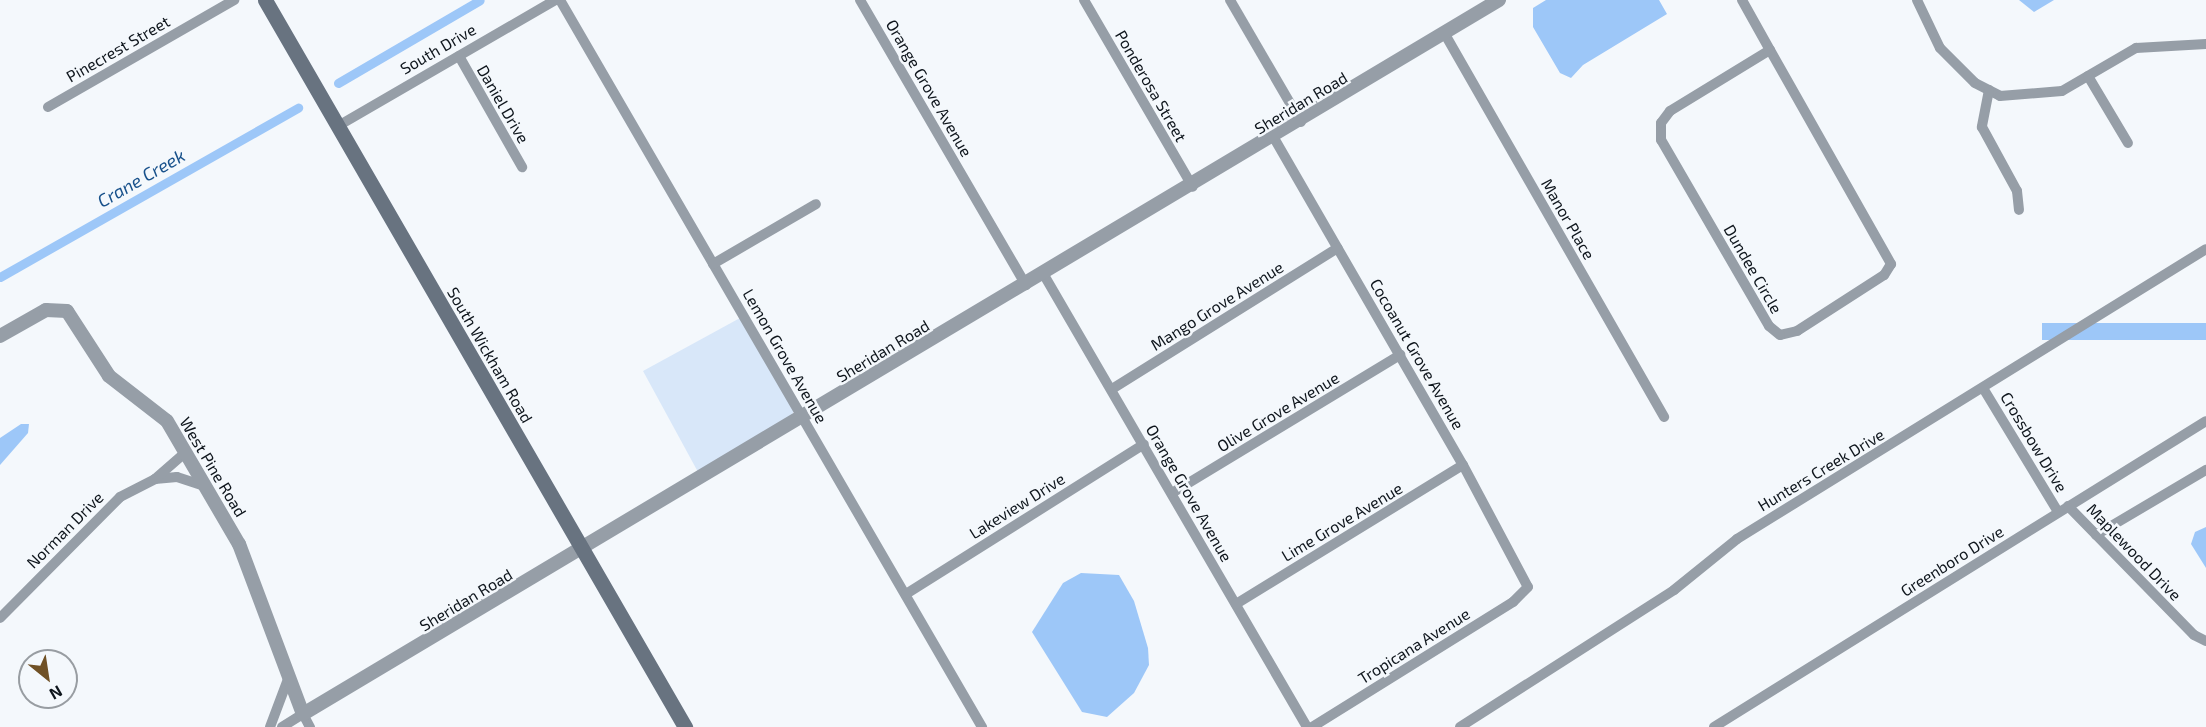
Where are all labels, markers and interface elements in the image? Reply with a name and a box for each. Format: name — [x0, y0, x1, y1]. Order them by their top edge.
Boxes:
street label: Pinecrest Street — [63, 12, 173, 86]
street label: Orange Grove Avenue — [882, 16, 976, 160]
street label: South Drive — [397, 20, 479, 78]
street label: Ponderosa Street — [1111, 27, 1191, 145]
street label: Daniel Drive — [473, 61, 533, 147]
street label: Sheridan Road — [1251, 68, 1351, 138]
water label: Crane Creek — [93, 144, 189, 212]
street label: Manor Place — [1537, 175, 1599, 263]
street label: Dundee Circle — [1720, 221, 1786, 317]
street label: Mango Grove Avenue — [1147, 257, 1287, 355]
street label: Cocoanut Grove Avenue — [1366, 275, 1468, 433]
street label: South Wickham Road — [443, 284, 537, 426]
street label: Lemon Grove Avenue — [739, 285, 831, 427]
street label: Sheridan Road — [833, 316, 933, 386]
street label: Olive Grove Avenue — [1213, 368, 1343, 456]
street label: Crossbow Drive — [1997, 388, 2071, 496]
street label: West Pine Road — [176, 414, 250, 520]
street label: Orange Grove Avenue — [1142, 421, 1236, 565]
street label: Hunters Creek Drive — [1754, 425, 1888, 515]
street label: Lakeview Drive — [966, 469, 1068, 543]
street label: Lime Grove Avenue — [1278, 478, 1406, 566]
street label: Norman Drive — [23, 488, 107, 572]
street label: Maplewood Drive — [2083, 499, 2185, 605]
street label: Greenboro Drive — [1897, 522, 2007, 600]
street label: Sheridan Road — [416, 565, 516, 635]
street label: Tropicana Avenue — [1355, 604, 1473, 688]
north arrow — [18, 649, 78, 709]
text: N — [46, 682, 66, 704]

